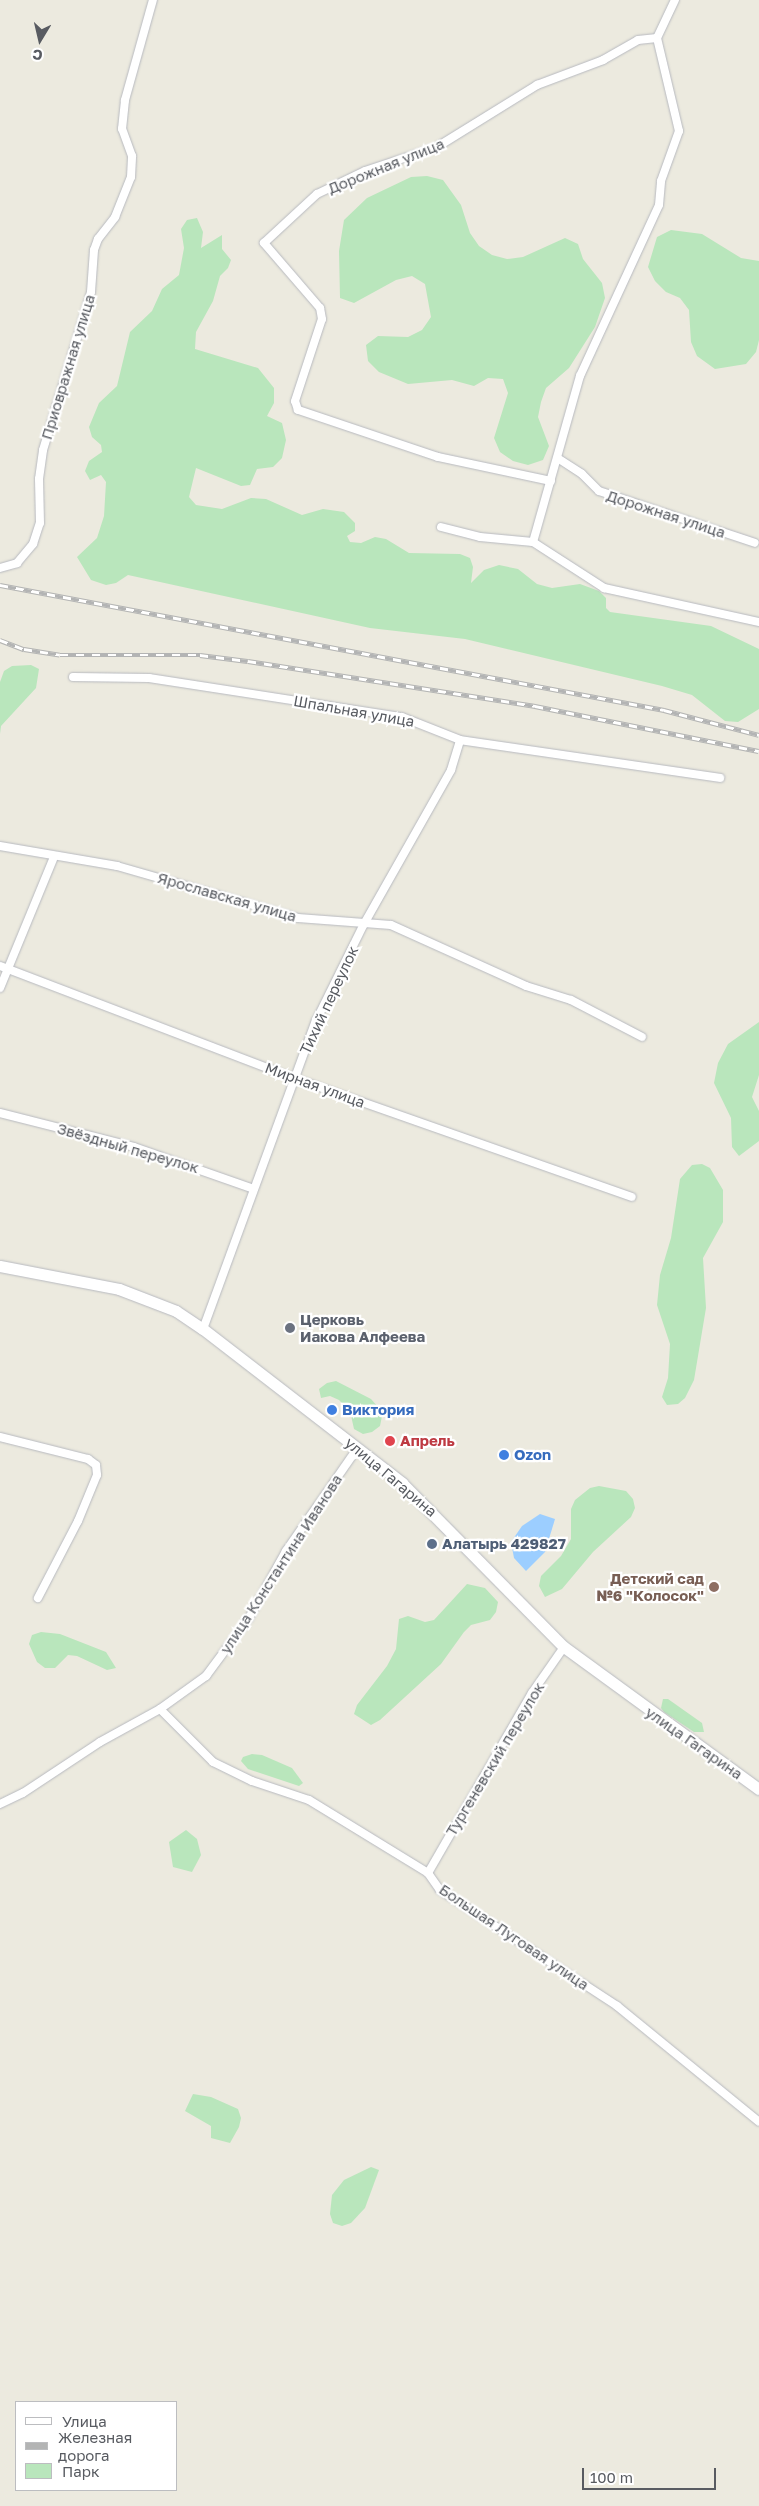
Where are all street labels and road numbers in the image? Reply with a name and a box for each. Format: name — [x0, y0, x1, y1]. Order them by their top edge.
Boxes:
street label: Дорожная улица — [325, 135, 447, 197]
street label: Приовражная улица — [37, 292, 99, 442]
street label: Дорожная улица — [604, 486, 728, 542]
street label: Шпальная улица — [292, 691, 416, 731]
street label: Ярославская улица — [155, 869, 299, 925]
street label: Тихий переулок — [296, 943, 362, 1057]
street label: Мирная улица — [263, 1059, 367, 1111]
street label: Звёздный переулок — [55, 1119, 201, 1177]
street label: улица Гагарина — [341, 1433, 441, 1521]
street label: улица Константина Иванова — [216, 1471, 346, 1657]
street label: Тургеневский переулок — [442, 1679, 548, 1839]
street label: улица Гагарина — [642, 1703, 746, 1783]
street label: Большая Луговая улица — [436, 1880, 592, 1994]

